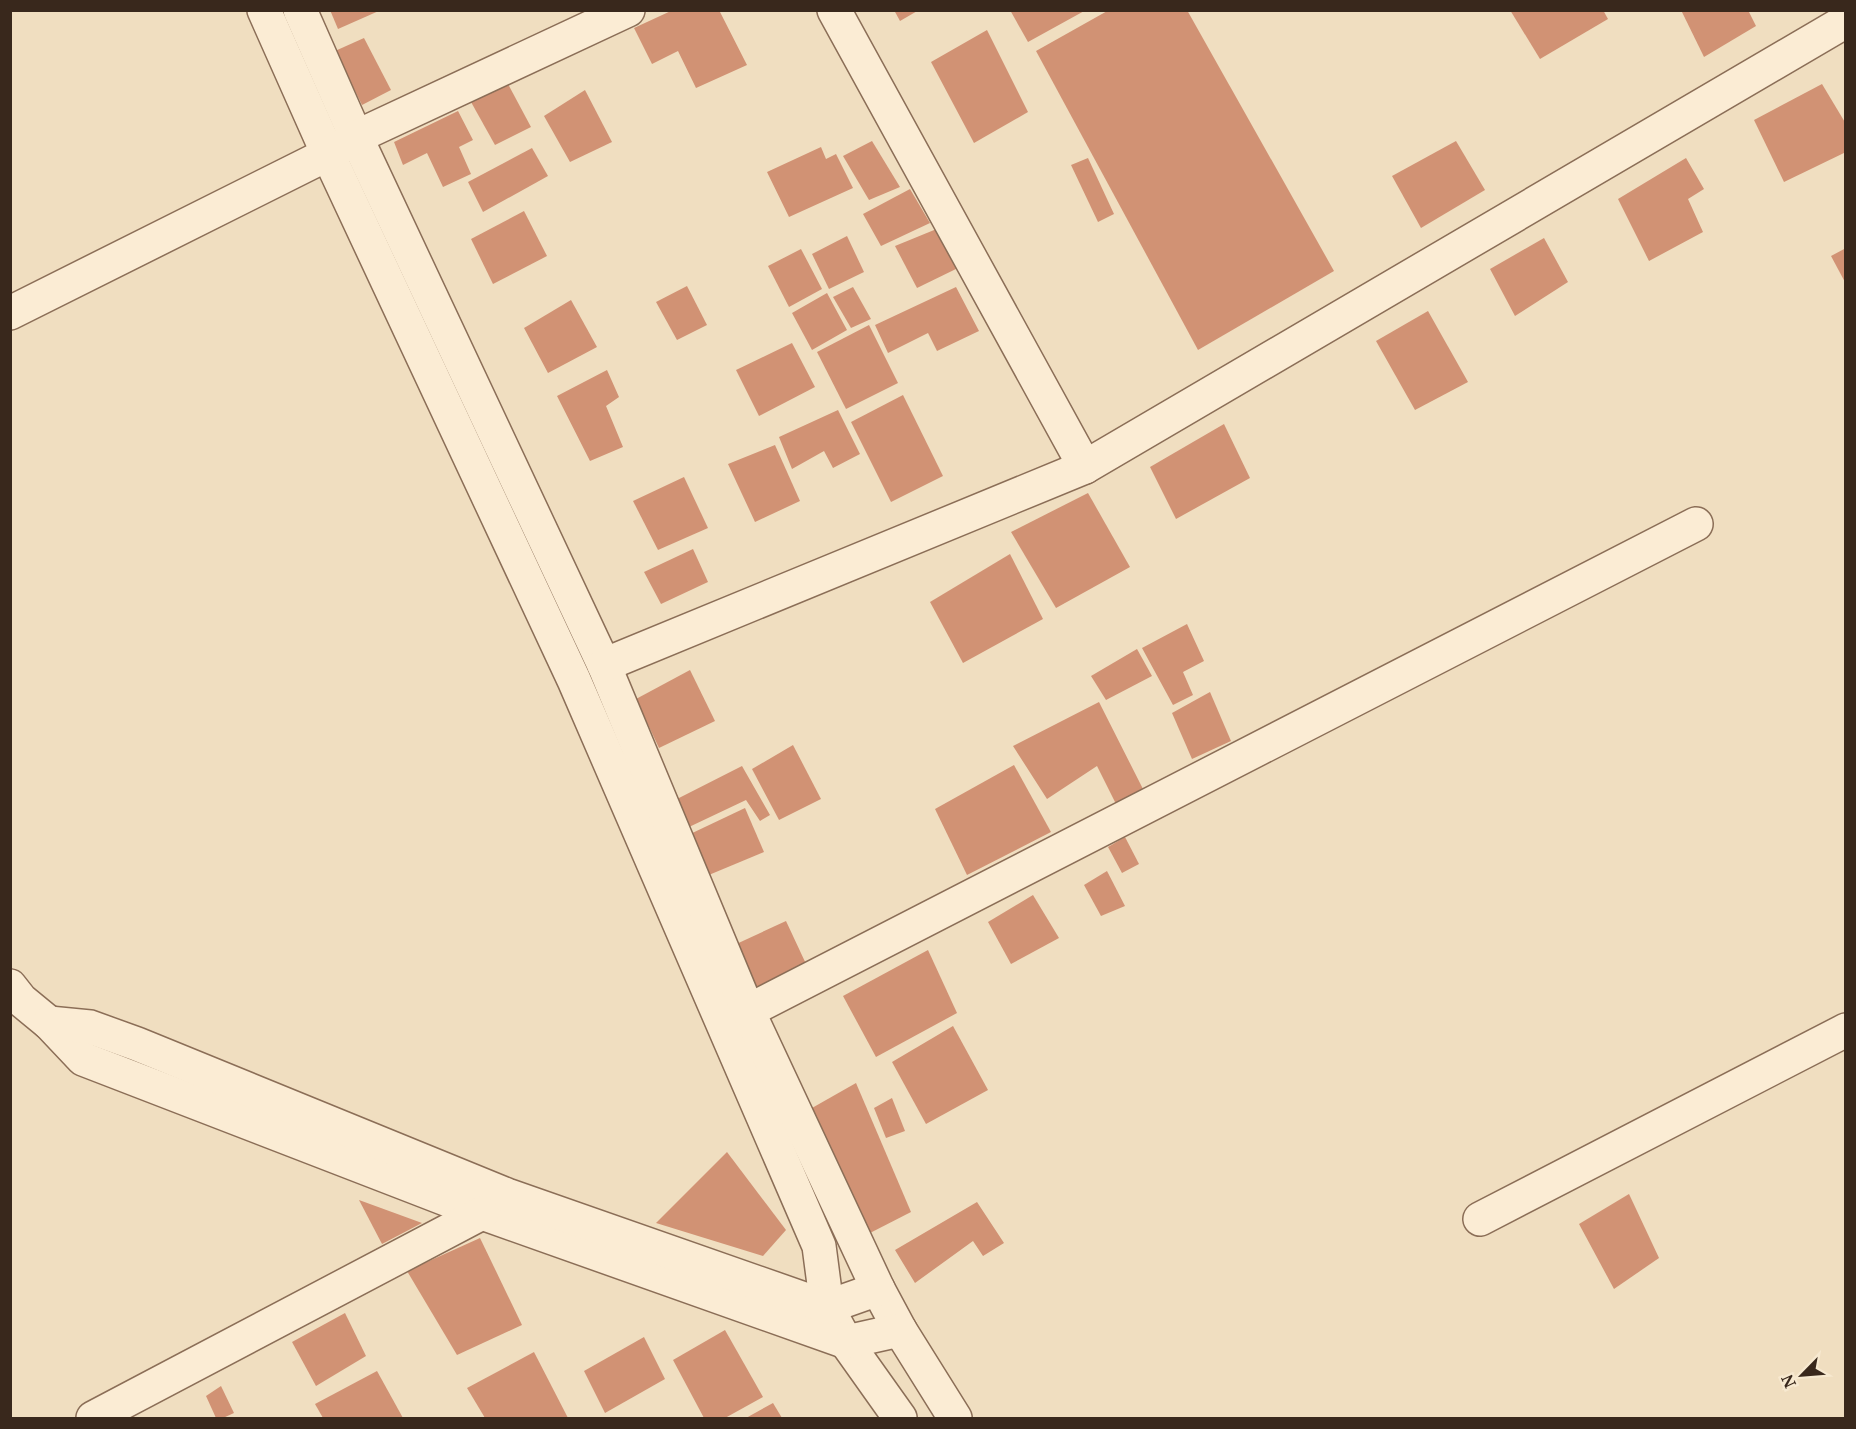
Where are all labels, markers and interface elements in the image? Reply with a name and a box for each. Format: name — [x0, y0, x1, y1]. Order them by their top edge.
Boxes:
north arrow — [1772, 1345, 1832, 1405]
text: N — [1776, 1371, 1801, 1392]

